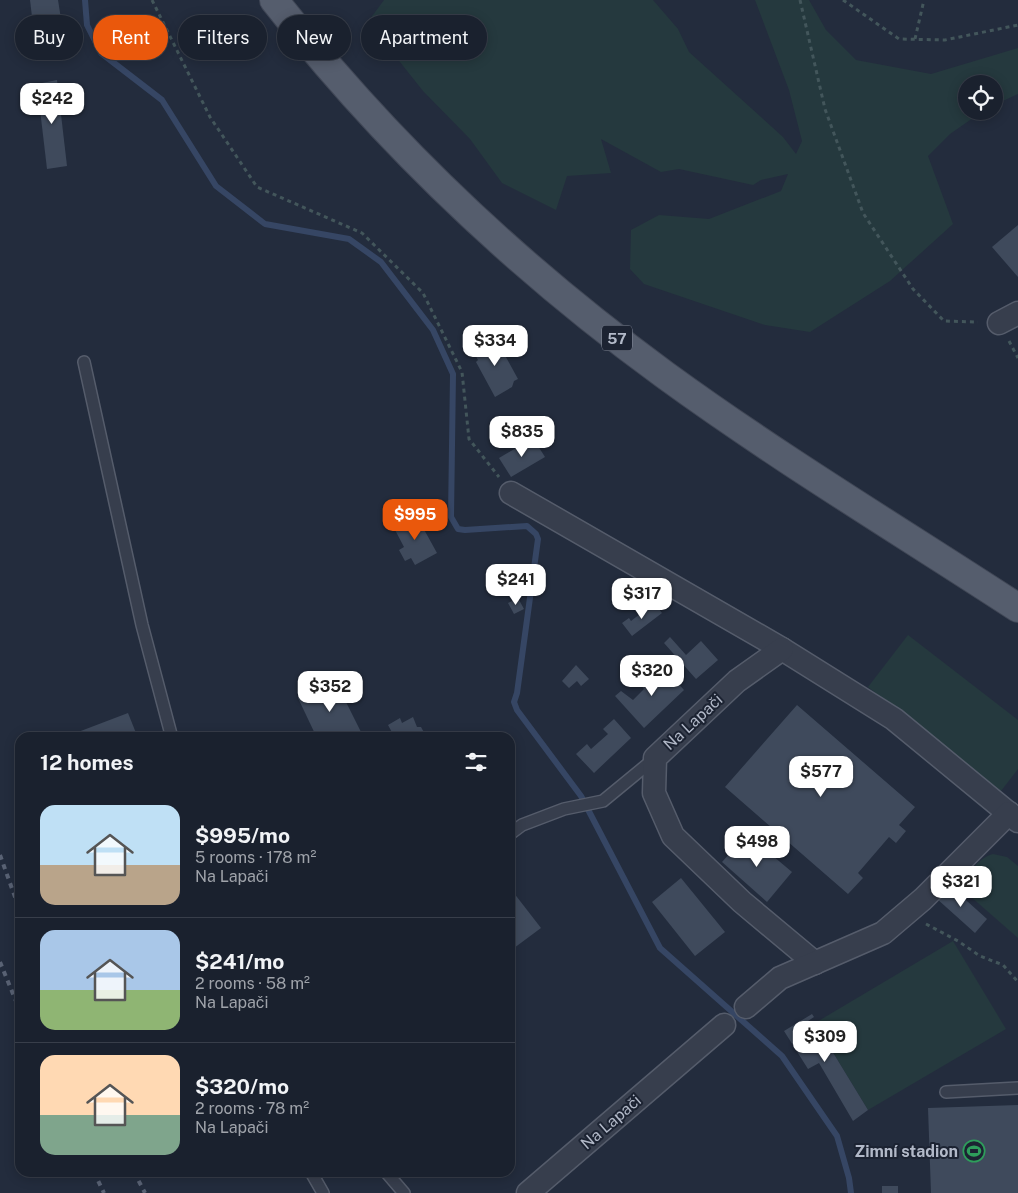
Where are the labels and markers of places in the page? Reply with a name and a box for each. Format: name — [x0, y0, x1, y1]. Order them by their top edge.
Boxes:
pin: $242 — [22, 82, 82, 125]
pin: $334 — [465, 324, 525, 367]
pin: $835 — [492, 416, 552, 458]
pin: $995 — [385, 498, 445, 541]
pin: $241 — [486, 564, 546, 606]
pin: $317 — [612, 578, 672, 620]
pin: $320 — [622, 654, 682, 697]
pin: $352 — [300, 670, 360, 713]
pin: $577 — [791, 756, 851, 798]
pin: $498 — [727, 826, 787, 868]
pin: $321 — [931, 866, 991, 908]
pin: $309 — [795, 1020, 855, 1063]
sports icon: Zimní stadion — [962, 1139, 986, 1163]
place label: Zimní stadion — [855, 1142, 958, 1161]

